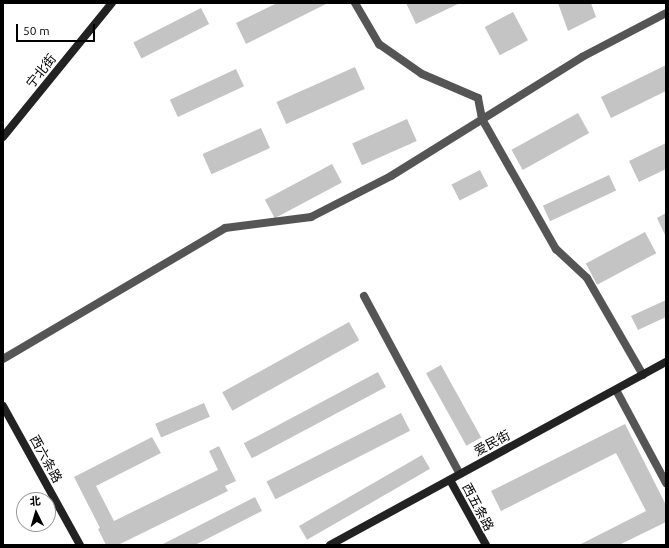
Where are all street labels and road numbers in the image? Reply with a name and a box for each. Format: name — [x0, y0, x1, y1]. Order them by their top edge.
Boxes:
street label: 宁北街 — [23, 51, 59, 91]
street label: 爱民街 — [471, 427, 513, 459]
street label: 西六条路 — [27, 432, 65, 486]
street label: 西五条路 — [459, 480, 497, 534]

